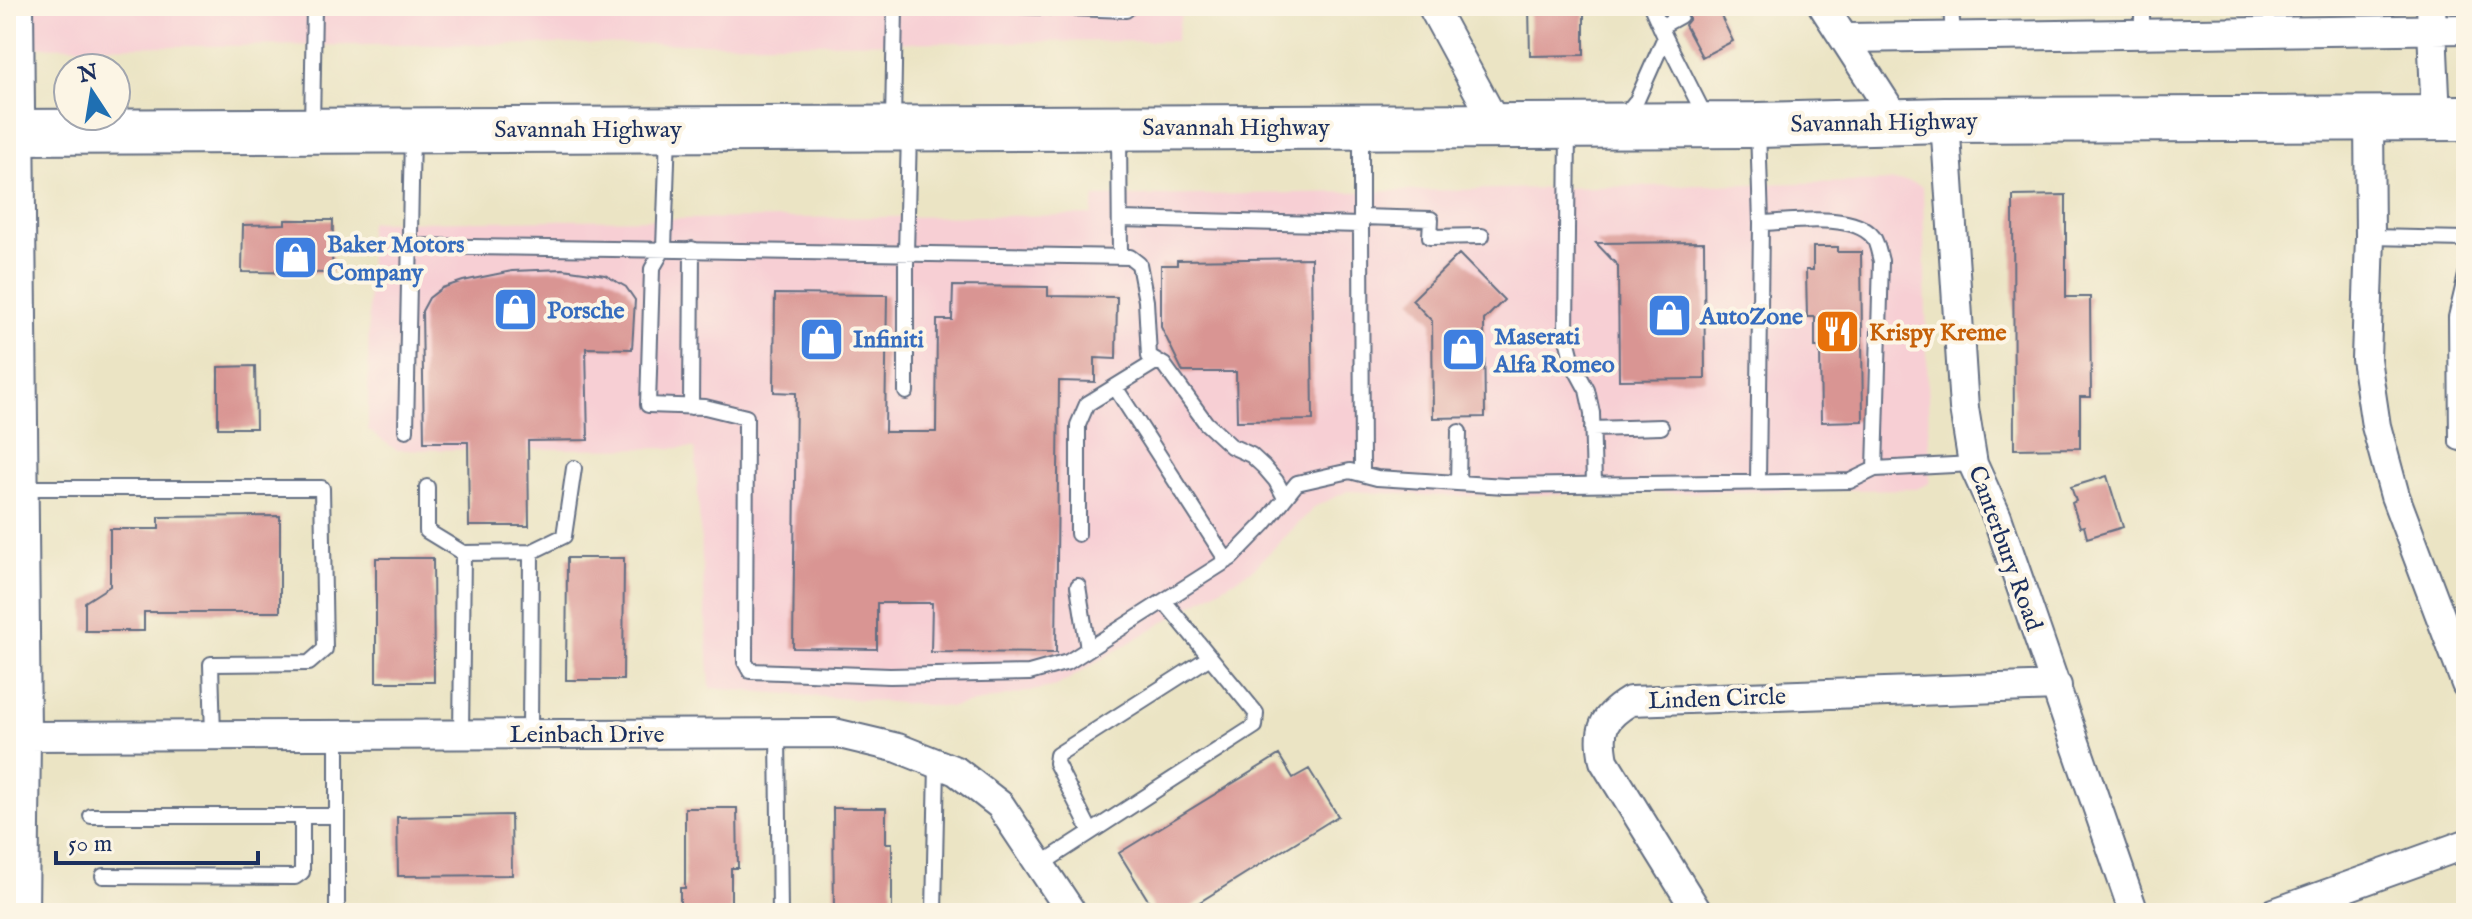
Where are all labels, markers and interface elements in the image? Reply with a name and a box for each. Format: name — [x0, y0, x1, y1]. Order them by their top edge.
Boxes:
north arrow — [52, 52, 132, 132]
text: N — [75, 59, 100, 90]
street label: Savannah Highway — [1790, 106, 1978, 141]
street label: Savannah Highway — [1142, 113, 1330, 144]
street label: Savannah Highway — [494, 115, 682, 146]
place label: Baker Motors Company — [327, 230, 465, 289]
shop icon: Baker Motors Company — [272, 234, 320, 282]
shop icon: Porsche — [492, 286, 540, 334]
shop icon: AutoZone — [1645, 292, 1693, 340]
place label: Porsche — [547, 296, 625, 327]
place label: AutoZone — [1699, 302, 1803, 333]
restaurant icon: Krispy Kreme — [1814, 308, 1862, 356]
shop icon: Infiniti — [798, 315, 846, 363]
place label: Krispy Kreme — [1869, 318, 2006, 349]
place label: Maserati Alfa Romeo — [1493, 322, 1615, 381]
place label: Infiniti — [853, 325, 924, 356]
shop icon: Maserati Alfa Romeo — [1439, 326, 1487, 374]
street label: Canterbury Road — [1960, 462, 2049, 636]
street label: Linden Circle — [1647, 682, 1787, 717]
street label: Leinbach Drive — [510, 720, 664, 751]
scale bar — [56, 815, 258, 865]
text: 50 m — [68, 829, 112, 860]

